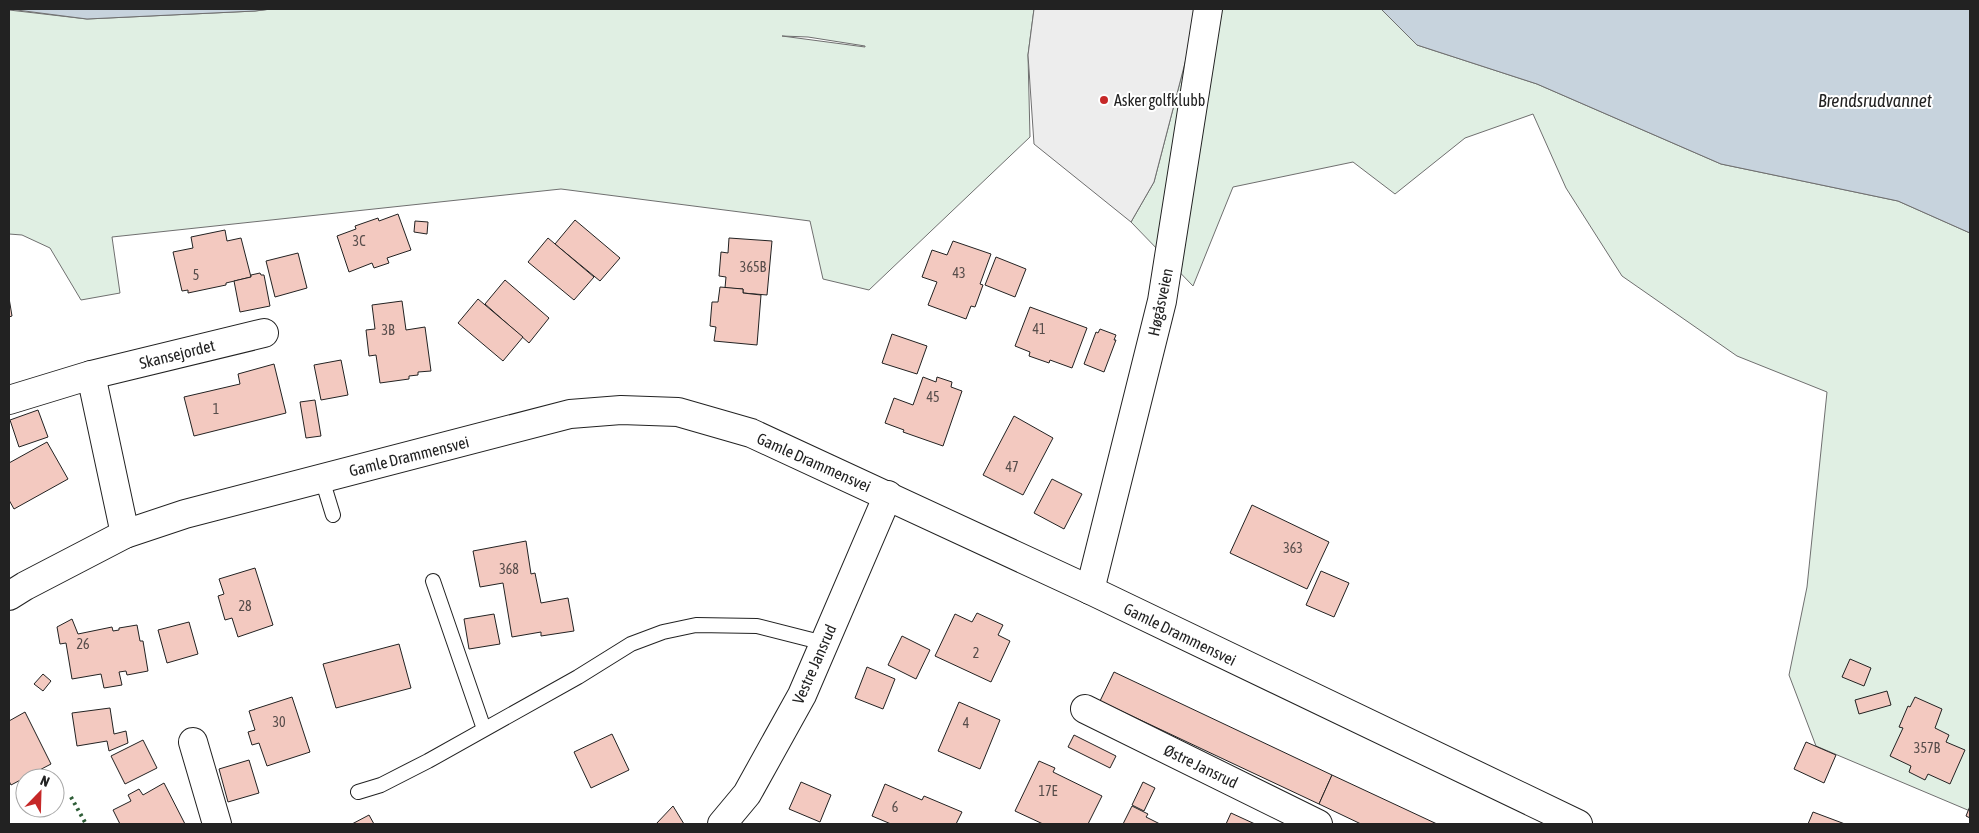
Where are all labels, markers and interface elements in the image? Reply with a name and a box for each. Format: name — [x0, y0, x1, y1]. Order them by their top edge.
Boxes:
water label: Brendsrudvannet — [1818, 90, 1933, 111]
place label: Asker golfklubb — [1114, 91, 1205, 110]
marker: Asker golfklubb — [1098, 94, 1110, 106]
house number: 3C — [353, 233, 366, 249]
house number: 365B — [740, 259, 767, 275]
house number: 43 — [952, 265, 966, 281]
street label: Høgåsveien — [1144, 266, 1177, 338]
house number: 5 — [193, 267, 199, 283]
house number: 41 — [1032, 321, 1046, 337]
house number: 3B — [381, 322, 395, 338]
street label: Skansejordet — [137, 336, 217, 373]
house number: 45 — [926, 389, 940, 405]
house number: 1 — [213, 401, 219, 417]
street label: Gamle Drammensvei — [754, 429, 874, 495]
street label: Gamle Drammensvei — [347, 432, 471, 480]
house number: 47 — [1005, 459, 1019, 475]
house number: 363 — [1283, 540, 1303, 556]
house number: 368 — [499, 561, 519, 577]
house number: 28 — [238, 598, 252, 614]
street label: Gamle Drammensvei — [1121, 599, 1239, 669]
street label: Vestre Jansrud — [788, 621, 840, 707]
house number: 26 — [76, 636, 90, 652]
house number: 2 — [973, 645, 979, 661]
house number: 30 — [272, 714, 286, 730]
house number: 4 — [963, 715, 970, 731]
street label: Østre Jansrud — [1161, 740, 1241, 792]
house number: 357B — [1914, 740, 1941, 756]
north arrow — [15, 768, 65, 818]
text: N — [38, 772, 52, 790]
house number: 17E — [1038, 783, 1058, 799]
house number: 6 — [892, 799, 899, 815]

